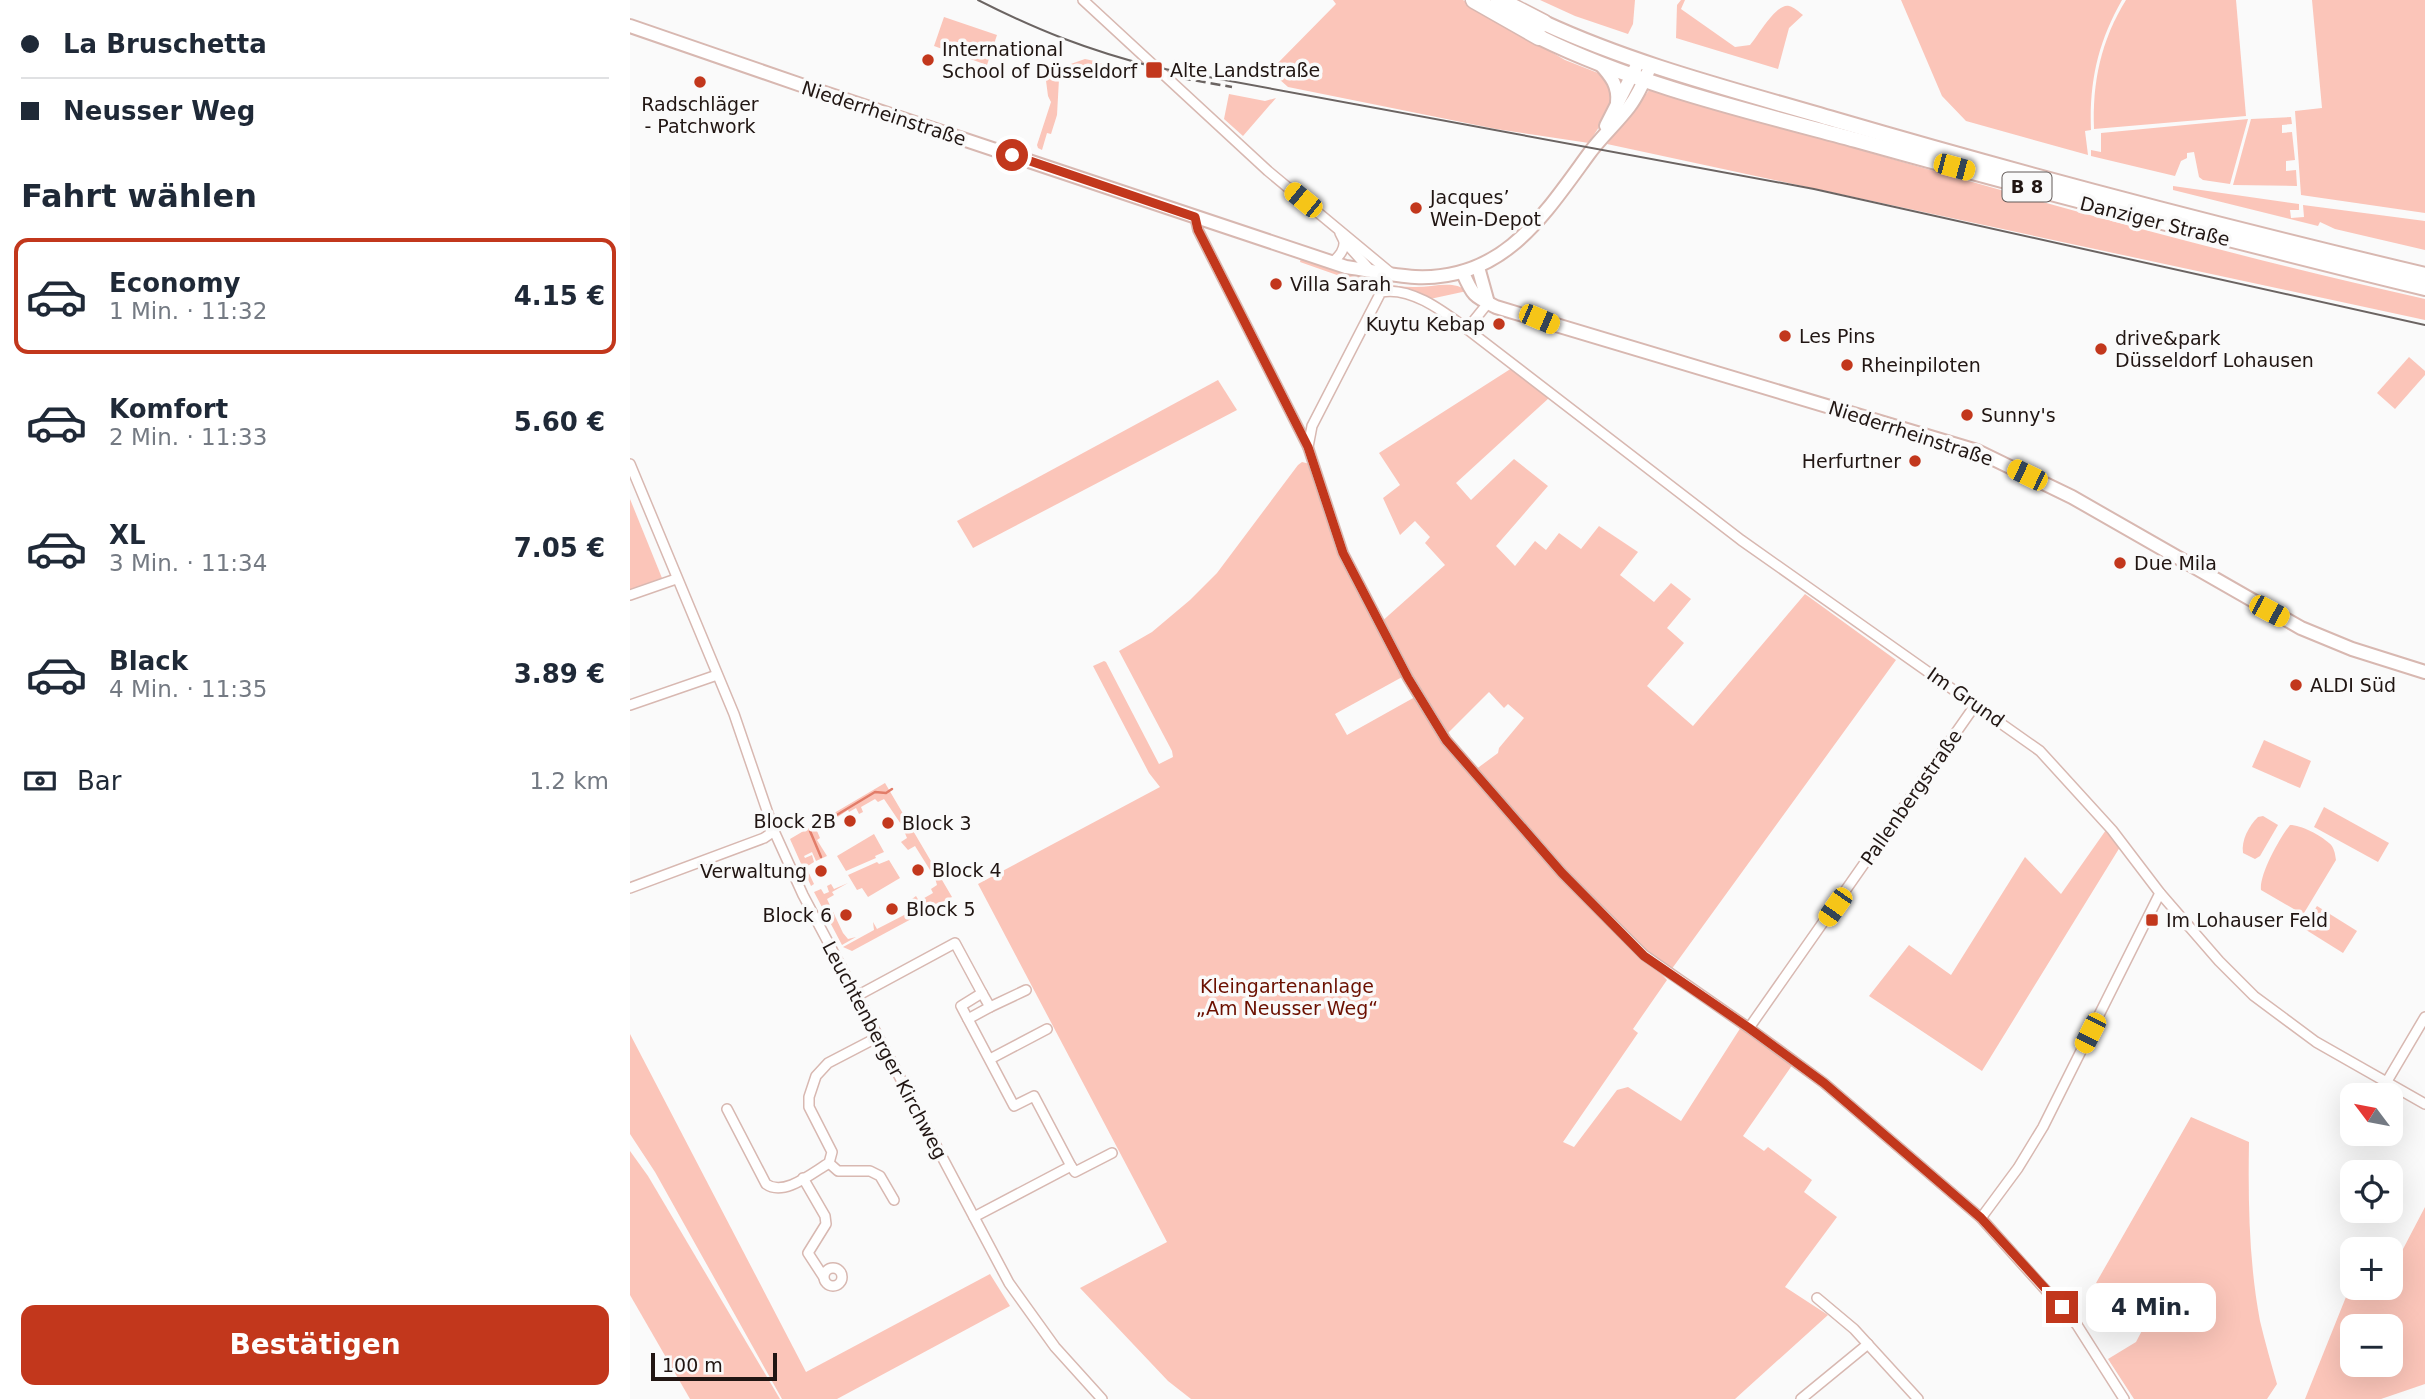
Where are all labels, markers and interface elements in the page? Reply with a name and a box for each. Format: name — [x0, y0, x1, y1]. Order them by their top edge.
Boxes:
text: La Bruschetta — [63, 29, 267, 59]
place label: International School of Düsseldorf — [942, 38, 1138, 82]
marker: International School of Düsseldorf — [920, 52, 936, 68]
place label: Alte Landstraße — [1170, 59, 1320, 81]
marker: Alte Landstraße — [1144, 60, 1164, 80]
marker: Radschläger - Patchwork — [692, 74, 708, 90]
street label: Niederrheinstraße — [799, 76, 969, 150]
place label: Radschläger - Patchwork — [641, 93, 759, 137]
text: Neusser Weg — [63, 96, 255, 126]
route start — [996, 139, 1028, 171]
car — [1931, 151, 1978, 183]
road number: B 8 — [2002, 172, 2052, 202]
text: Fahrt wählen — [21, 177, 257, 215]
car — [1281, 179, 1326, 221]
place label: Jacques’ Wein-Depot — [1429, 186, 1541, 230]
street label: Danziger Straße — [2078, 192, 2232, 250]
marker: Jacques’ Wein-Depot — [1408, 200, 1424, 216]
icon: car — [25, 265, 88, 328]
text: Economy — [109, 268, 240, 298]
place label: Villa Sarah — [1290, 273, 1391, 295]
marker: Villa Sarah — [1268, 276, 1284, 292]
text: 4.15 € — [514, 281, 605, 311]
text: 1 Min. · 11:32 — [109, 298, 267, 324]
car — [1516, 301, 1563, 337]
place label: Kuytu Kebap — [1366, 313, 1485, 335]
marker: Kuytu Kebap — [1491, 316, 1507, 332]
place label: Les Pins — [1799, 325, 1875, 347]
place label: drive&park Düsseldorf Lohausen — [2115, 327, 2314, 371]
marker: Les Pins — [1777, 328, 1793, 344]
marker: drive&park Düsseldorf Lohausen — [2093, 341, 2109, 357]
place label: Rheinpiloten — [1861, 354, 1981, 376]
marker: Rheinpiloten — [1839, 357, 1855, 373]
icon: car — [25, 391, 88, 454]
text: Komfort — [109, 394, 228, 424]
street label: Niederrheinstraße — [1826, 396, 1996, 470]
place label: Sunny's — [1981, 404, 2056, 426]
text: 5.60 € — [514, 407, 605, 437]
marker: Sunny's — [1959, 407, 1975, 423]
text: 2 Min. · 11:33 — [109, 424, 267, 450]
place label: Herfurtner — [1802, 450, 1901, 472]
marker: Herfurtner — [1907, 453, 1923, 469]
car — [2004, 456, 2051, 494]
icon: car — [25, 517, 88, 580]
text: XL — [109, 520, 146, 550]
text: 7.05 € — [514, 533, 605, 563]
text: 3 Min. · 11:34 — [109, 550, 267, 576]
place label: Due Mila — [2134, 552, 2217, 574]
marker: Due Mila — [2112, 555, 2128, 571]
car — [2246, 592, 2293, 630]
icon: car — [25, 643, 88, 706]
text: Black — [109, 646, 188, 676]
text: 3.89 € — [514, 659, 605, 689]
street label: Im Grund — [1923, 663, 2009, 731]
place label: ALDI Süd — [2310, 674, 2396, 696]
text: 4 Min. · 11:35 — [109, 676, 267, 702]
marker: ALDI Süd — [2288, 677, 2304, 693]
street label: Pallenbergstraße — [1856, 725, 1966, 869]
icon: cash — [21, 762, 59, 800]
text: Bar — [77, 766, 121, 796]
text: 1.2 km — [529, 768, 609, 794]
place label: Block 2B — [753, 810, 836, 832]
place label: Block 3 — [902, 812, 972, 834]
marker: Block 2B — [842, 813, 858, 829]
marker: Block 3 — [880, 815, 896, 831]
place label: Block 4 — [932, 859, 1002, 881]
place label: Verwaltung — [700, 860, 807, 882]
marker: Block 4 — [910, 862, 926, 878]
marker: Verwaltung — [813, 863, 829, 879]
car — [1815, 884, 1856, 930]
place label: Block 5 — [906, 898, 976, 920]
marker: Block 5 — [884, 901, 900, 917]
place label: Block 6 — [762, 904, 832, 926]
marker: Block 6 — [838, 907, 854, 923]
place label: Im Lohauser Feld — [2166, 909, 2328, 931]
marker: Im Lohauser Feld — [2144, 912, 2160, 928]
street label: Leuchtenberger Kirchweg — [818, 937, 952, 1163]
park label: Kleingartenanlage „Am Neusser Weg“ — [1196, 975, 1378, 1019]
car — [2072, 1010, 2109, 1056]
north arrow — [2340, 1083, 2403, 1146]
map controls — [2340, 1083, 2403, 1377]
button: locate — [2340, 1160, 2403, 1223]
button: + — [2340, 1237, 2403, 1300]
callout: 4 Min. — [2086, 1282, 2216, 1332]
route end — [2046, 1291, 2078, 1323]
text: 4 Min. — [2111, 1294, 2191, 1320]
button: Bestätigen — [21, 1305, 609, 1385]
button: − — [2340, 1314, 2403, 1377]
scale bar — [651, 1350, 777, 1382]
text: 100 m — [662, 1354, 723, 1376]

